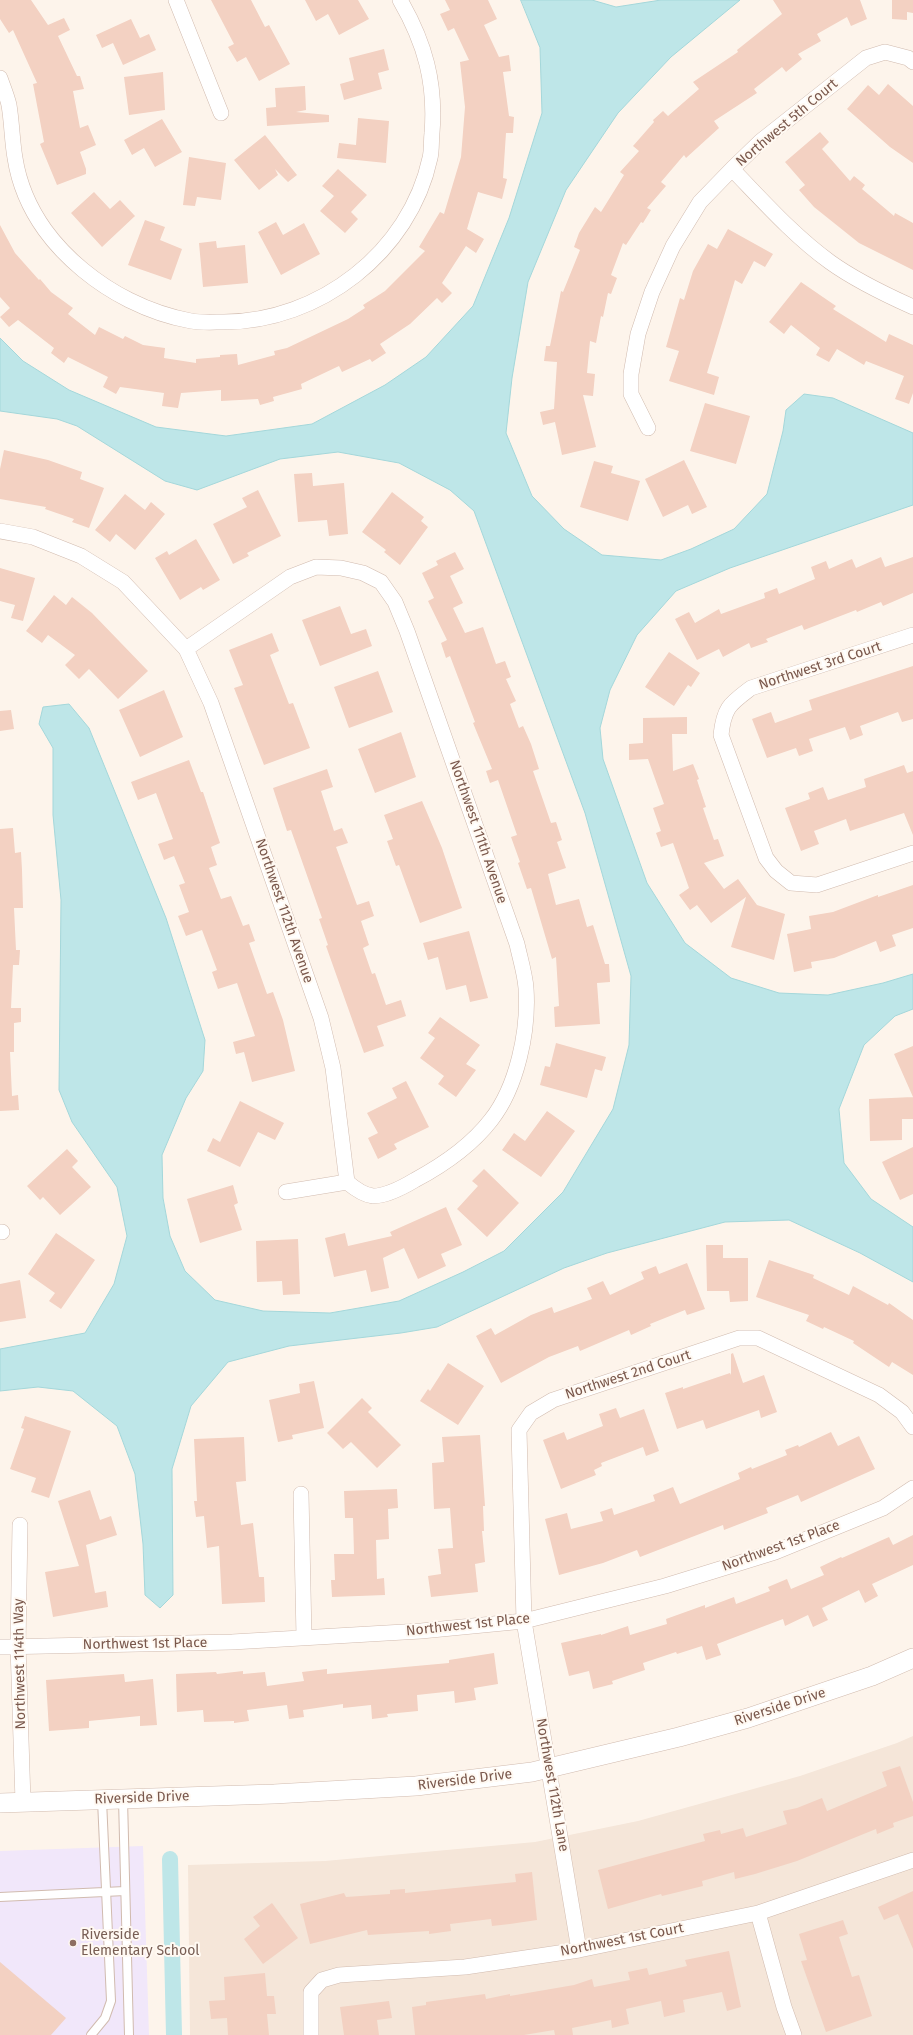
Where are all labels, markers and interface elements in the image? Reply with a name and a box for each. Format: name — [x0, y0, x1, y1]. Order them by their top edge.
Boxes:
street label: Northwest 5th Court — [733, 76, 841, 170]
street label: Northwest 3rd Court — [757, 638, 883, 694]
street label: Northwest 111th Avenue — [446, 758, 510, 906]
street label: Northwest 112th Avenue — [251, 837, 317, 985]
street label: Northwest 2nd Court — [563, 1347, 693, 1403]
street label: Northwest 1st Place — [720, 1517, 842, 1575]
street label: Northwest 114th Way — [10, 1598, 30, 1730]
street label: Northwest 1st Place — [405, 1610, 531, 1640]
street label: Northwest 1st Place — [83, 1635, 207, 1653]
street label: Riverside Drive — [732, 1684, 828, 1730]
street label: Northwest 112th Lane — [532, 1717, 572, 1853]
street label: Riverside Drive — [417, 1766, 513, 1794]
street label: Riverside Drive — [94, 1788, 190, 1808]
street label: Northwest 1st Court — [559, 1920, 685, 1960]
place label: Riverside Elementary School — [81, 1927, 199, 1960]
marker: Riverside Elementary School — [68, 1938, 78, 1948]

